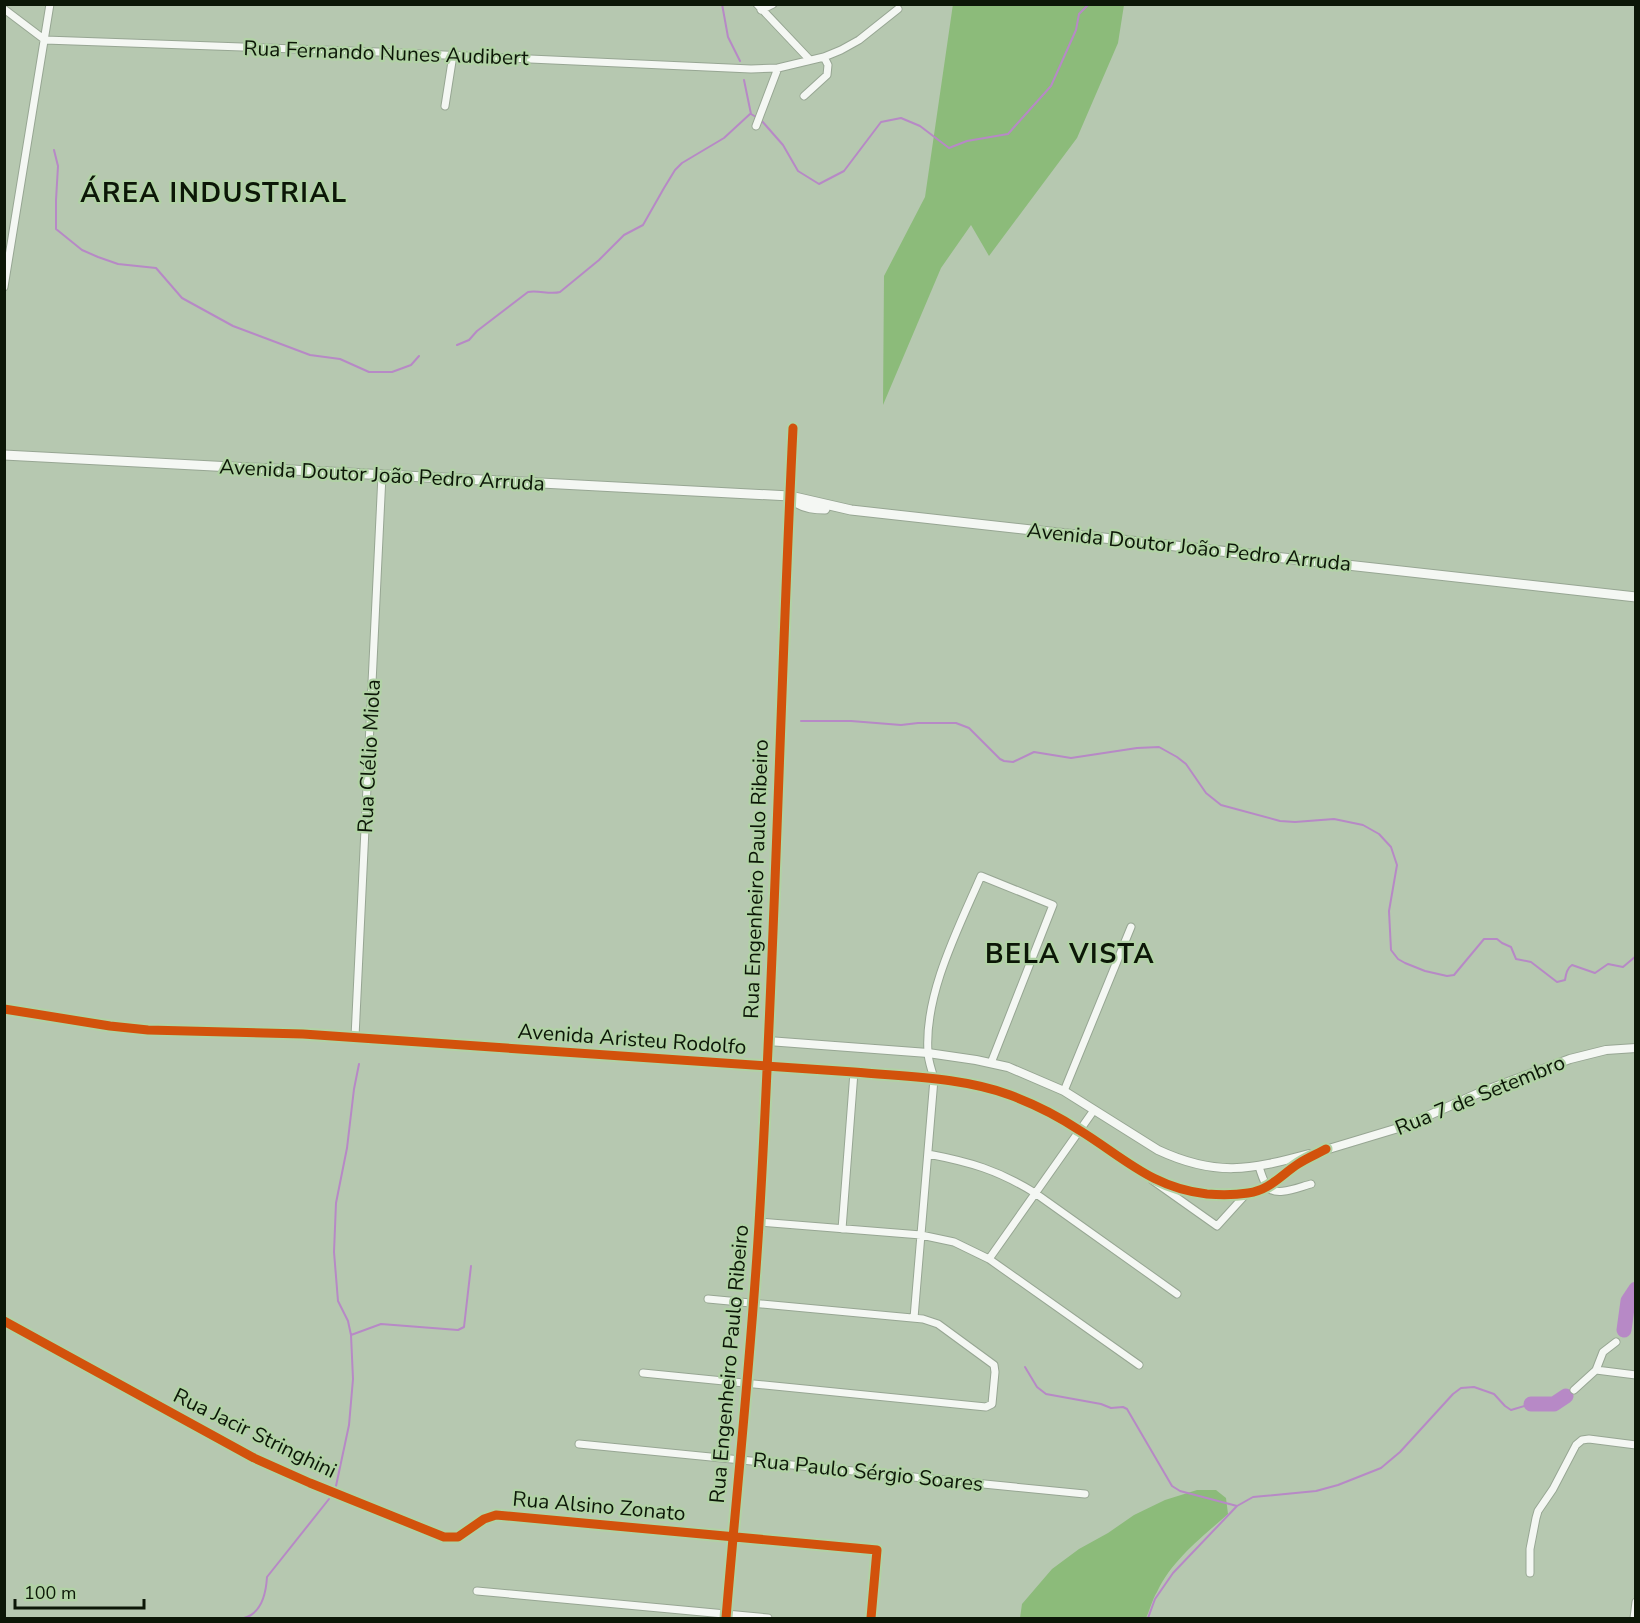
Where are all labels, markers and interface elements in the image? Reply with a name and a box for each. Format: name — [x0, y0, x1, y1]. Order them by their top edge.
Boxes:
street label: Rua Fernando Nunes Audibert — [243, 34, 530, 72]
district label: ÁREA INDUSTRIAL — [80, 175, 348, 212]
street label: Avenida Doutor João Pedro Arruda — [219, 452, 545, 498]
street label: Avenida Doutor João Pedro Arruda — [1025, 516, 1353, 578]
street label: Rua Clélio Miola — [351, 678, 387, 834]
street label: Rua Engenheiro Paulo Ribeiro — [737, 739, 775, 1019]
district label: BELA VISTA — [985, 936, 1155, 973]
street label: Avenida Aristeu Rodolfo — [517, 1017, 747, 1061]
street label: Rua 7 de Setembro — [1391, 1048, 1569, 1142]
street label: Rua Engenheiro Paulo Ribeiro — [703, 1224, 755, 1504]
street label: Rua Jacir Stringhini — [169, 1381, 341, 1485]
street label: Rua Paulo Sérgio Soares — [751, 1446, 985, 1498]
street label: Rua Alsino Zonato — [511, 1484, 687, 1528]
scale bar — [15, 1572, 144, 1610]
text: 100 m — [24, 1581, 76, 1605]

